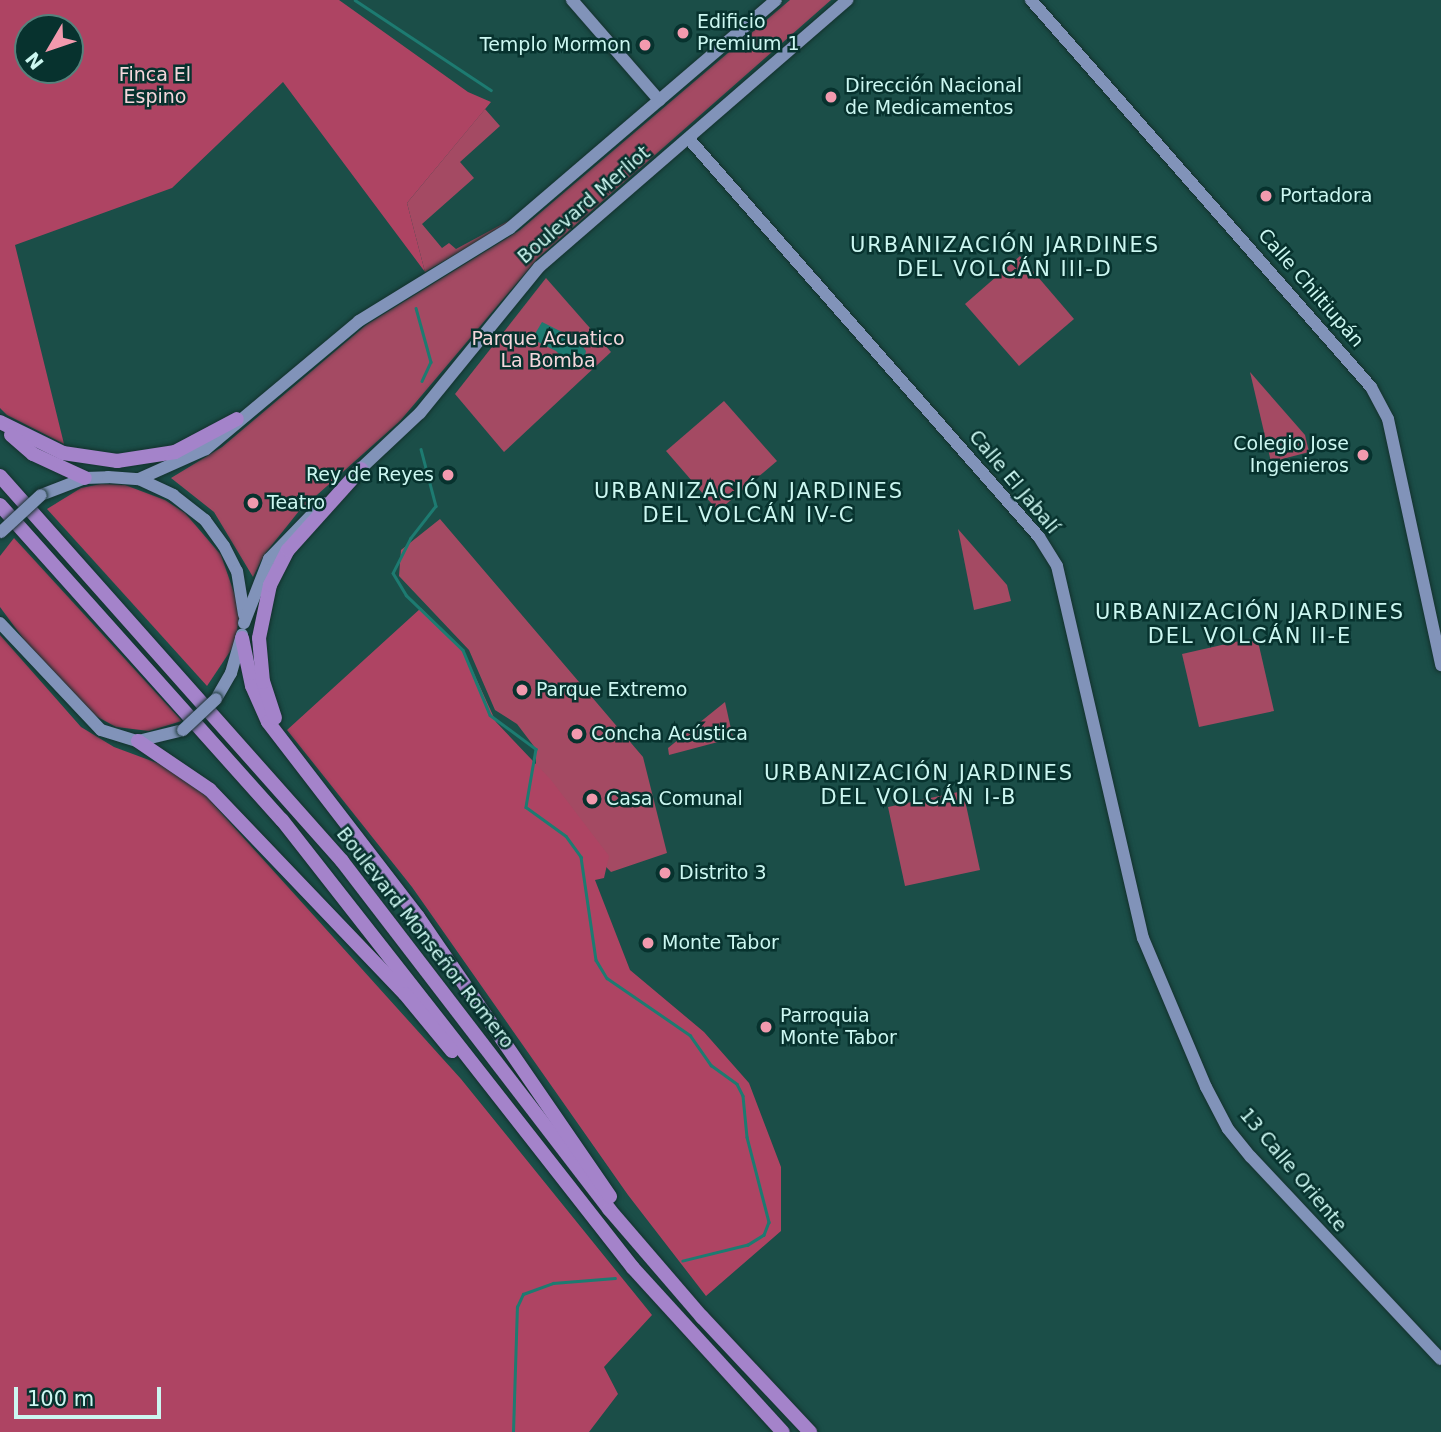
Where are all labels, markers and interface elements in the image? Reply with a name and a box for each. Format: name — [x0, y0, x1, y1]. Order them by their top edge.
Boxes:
place label: Edificio Premium 1 — [697, 11, 800, 55]
north arrow — [14, 14, 84, 84]
marker: Edificio Premium 1 — [675, 25, 691, 41]
place label: Templo Mormon — [480, 34, 631, 56]
marker: Templo Mormon — [637, 37, 653, 53]
text: N — [21, 48, 48, 74]
park label: Finca El Espino — [119, 64, 191, 108]
place label: Dirección Nacional de Medicamentos — [845, 75, 1022, 119]
marker: Dirección Nacional de Medicamentos — [823, 89, 839, 105]
street label: Boulevard Merliot — [513, 141, 655, 269]
place label: Portadora — [1280, 185, 1372, 207]
marker: Portadora — [1258, 188, 1274, 204]
street label: Calle Chiltiupán — [1253, 224, 1369, 352]
district label: URBANIZACIÓN JARDINES DEL VOLCÁN III-D — [853, 232, 1157, 282]
park label: Parque Acuatico La Bomba — [471, 328, 625, 372]
street label: Calle El Jabalí — [964, 426, 1064, 538]
place label: Colegio Jose Ingenieros — [1233, 433, 1349, 477]
marker: Colegio Jose Ingenieros — [1355, 447, 1371, 463]
place label: Rey de Reyes — [306, 464, 434, 486]
marker: Rey de Reyes — [440, 467, 456, 483]
district label: URBANIZACIÓN JARDINES DEL VOLCÁN IV-C — [597, 478, 901, 528]
place label: Teatro — [267, 492, 325, 514]
marker: Teatro — [245, 495, 261, 511]
district label: URBANIZACIÓN JARDINES DEL VOLCÁN II-E — [1098, 599, 1402, 649]
place label: Parque Extremo — [536, 679, 687, 701]
marker: Parque Extremo — [514, 682, 530, 698]
place label: Concha Acústica — [591, 723, 748, 745]
marker: Concha Acústica — [569, 726, 585, 742]
district label: URBANIZACIÓN JARDINES DEL VOLCÁN I-B — [767, 760, 1071, 810]
place label: Casa Comunal — [606, 788, 743, 810]
marker: Casa Comunal — [584, 791, 600, 807]
street label: Boulevard Monseñor Romero — [332, 823, 518, 1053]
place label: Distrito 3 — [679, 862, 767, 884]
marker: Distrito 3 — [657, 865, 673, 881]
place label: Monte Tabor — [662, 932, 779, 954]
marker: Monte Tabor — [640, 935, 656, 951]
place label: Parroquia Monte Tabor — [780, 1005, 897, 1049]
marker: Parroquia Monte Tabor — [758, 1019, 774, 1035]
street label: 13 Calle Oriente — [1235, 1104, 1351, 1236]
scale bar — [18, 1372, 164, 1416]
text: 100 m — [27, 1387, 94, 1411]

